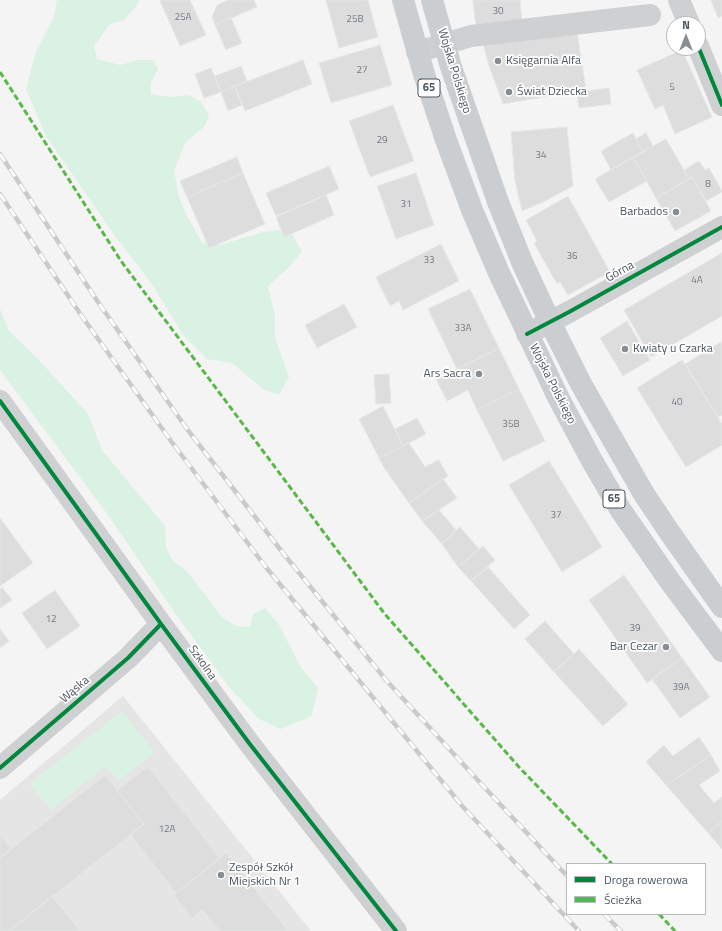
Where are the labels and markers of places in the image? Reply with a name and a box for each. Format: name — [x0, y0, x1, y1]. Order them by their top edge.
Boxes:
place label: Księgarnia Alfa — [506, 54, 581, 68]
marker: Księgarnia Alfa — [493, 56, 503, 66]
place label: Świat Dziecka — [517, 85, 587, 99]
marker: Świat Dziecka — [504, 87, 514, 97]
place label: Barbados — [620, 205, 668, 219]
marker: Barbados — [671, 207, 681, 217]
place label: Kwiaty u Czarka — [633, 342, 713, 356]
marker: Kwiaty u Czarka — [620, 344, 630, 354]
place label: Ars Sacra — [424, 367, 471, 381]
marker: Ars Sacra — [474, 369, 484, 379]
place label: Bar Cezar — [610, 640, 658, 654]
marker: Bar Cezar — [661, 642, 671, 652]
place label: Zespół Szkół Miejskich Nr 1 — [229, 861, 300, 889]
marker: Zespół Szkół Miejskich Nr 1 — [216, 870, 226, 880]

